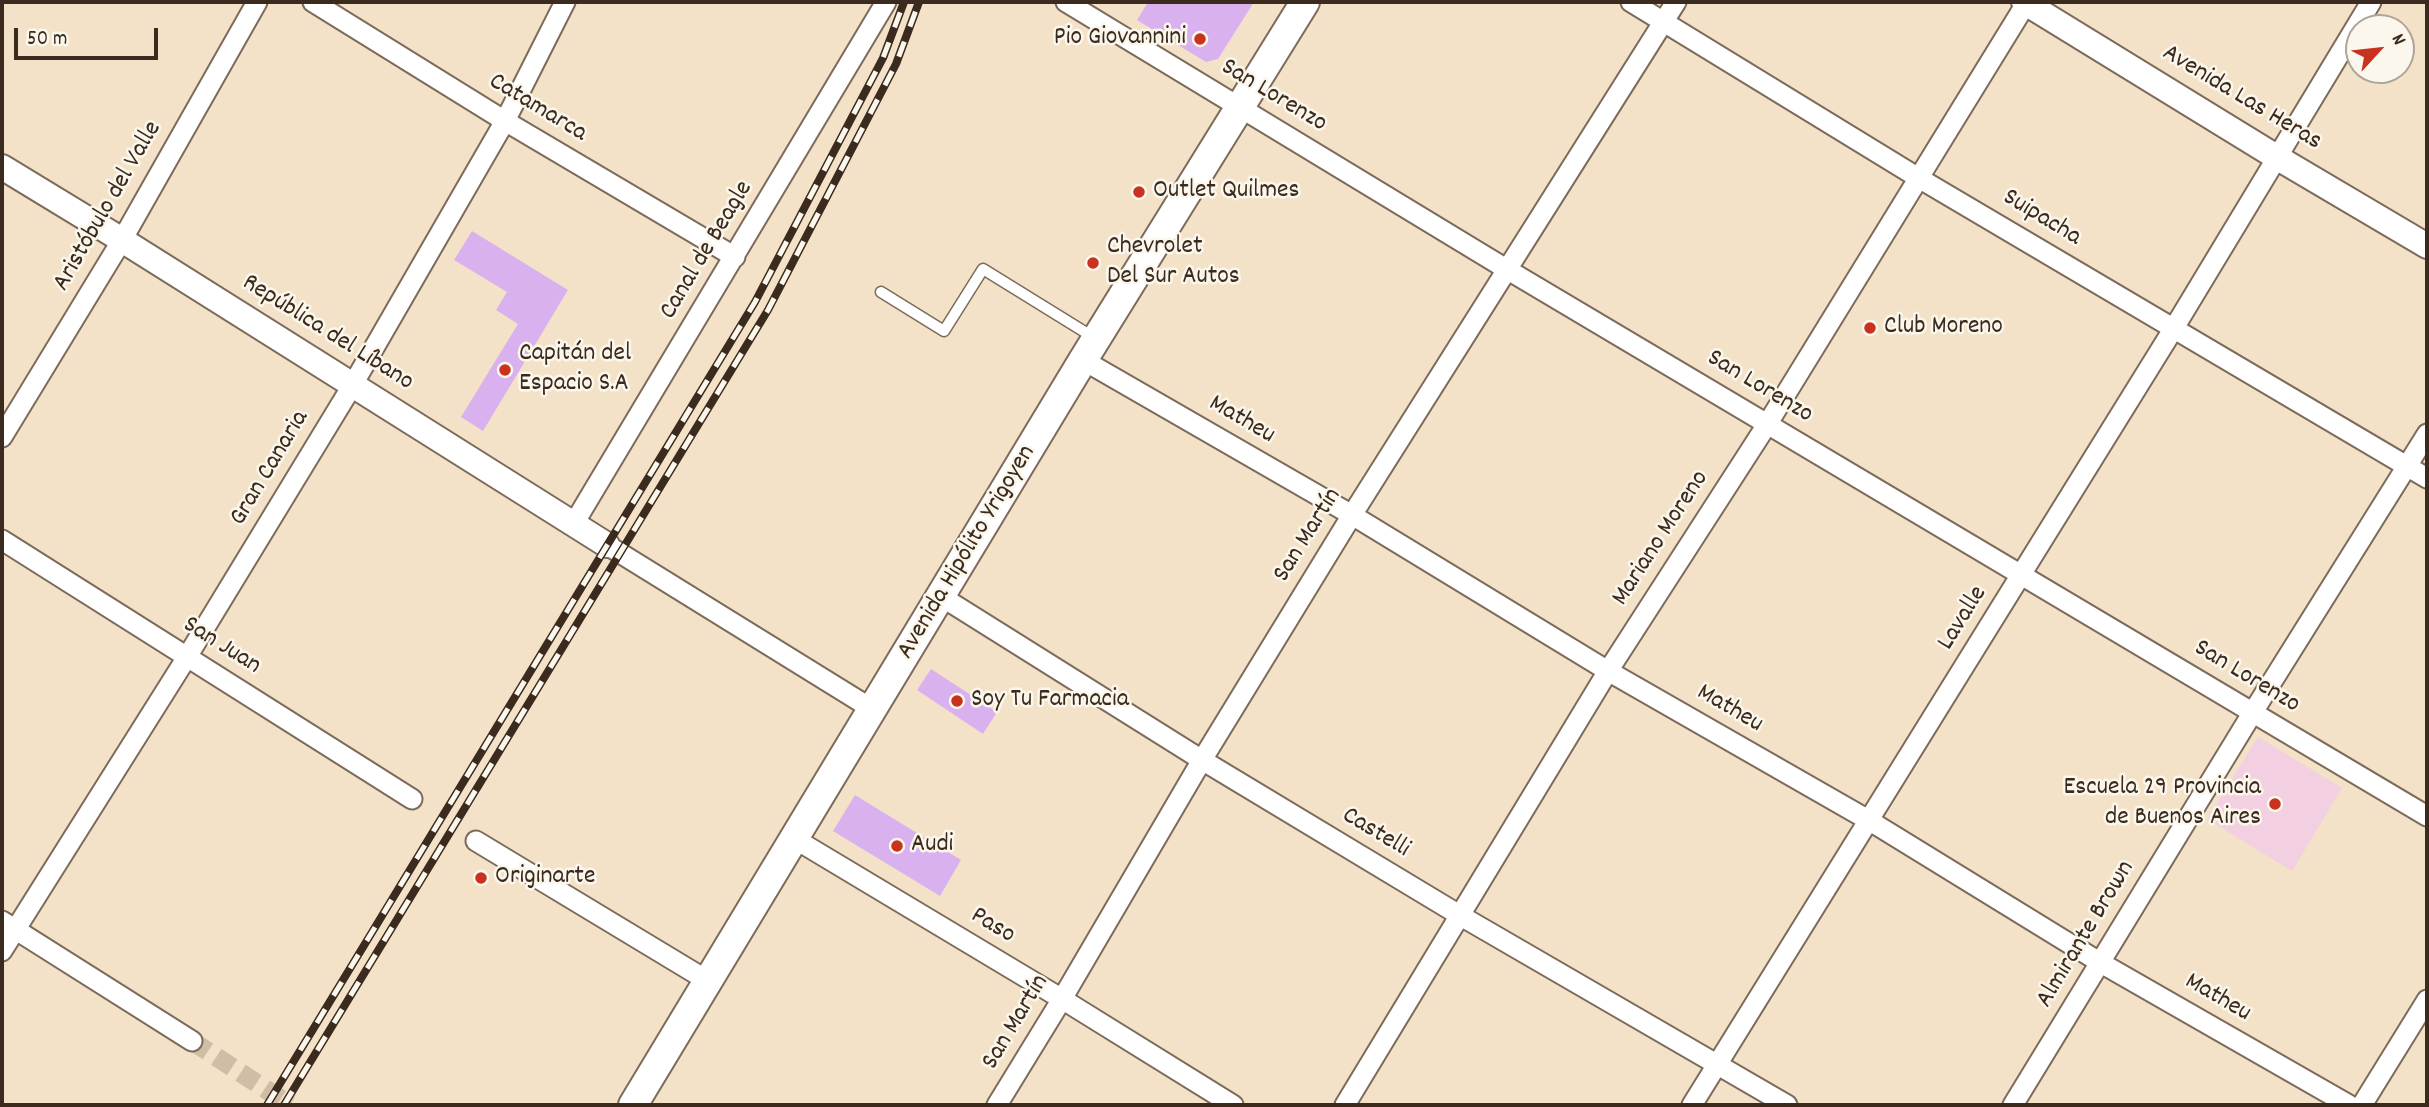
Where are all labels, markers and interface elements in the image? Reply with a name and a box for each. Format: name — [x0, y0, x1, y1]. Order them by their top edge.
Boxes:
scale bar — [18, 14, 161, 58]
north arrow — [2345, 14, 2415, 84]
place label: Pio Giovannini — [1054, 23, 1186, 55]
text: 50 m — [27, 25, 67, 55]
text: N — [2383, 30, 2412, 50]
marker: Pio Giovannini — [1192, 31, 1208, 47]
street label: Avenida Las Heras — [2155, 39, 2327, 159]
street label: San Lorenzo — [1214, 53, 1332, 141]
street label: Catamarca — [482, 68, 592, 150]
street label: Aristóbulo del Valle — [48, 116, 170, 298]
street label: Canal de Beagle — [654, 176, 762, 326]
place label: Outlet Quilmes — [1153, 176, 1299, 208]
street label: Suipacha — [1996, 183, 2086, 255]
marker: Outlet Quilmes — [1131, 184, 1147, 200]
place label: Chevrolet Del Sur Autos — [1107, 232, 1240, 294]
marker: Chevrolet Del Sur Autos — [1085, 255, 1101, 271]
street label: República del Líbano — [235, 269, 419, 399]
place label: Club Moreno — [1884, 312, 2003, 344]
marker: Club Moreno — [1862, 320, 1878, 336]
place label: Capitán del Espacio S.A — [519, 339, 631, 400]
street label: San Lorenzo — [1700, 344, 1818, 432]
marker: Capitán del Espacio S.A — [497, 362, 513, 378]
street label: Matheu — [1202, 390, 1280, 452]
street label: Gran Canaria — [224, 406, 318, 532]
street label: Avenida Hipólito Yrigoyen — [892, 440, 1044, 666]
street label: Mariano Moreno — [1607, 465, 1717, 613]
street label: San Martín — [1268, 483, 1350, 589]
street label: Lavalle — [1932, 581, 1996, 657]
street label: San Juan — [176, 611, 266, 683]
street label: San Lorenzo — [2187, 634, 2305, 722]
street label: Matheu — [1690, 679, 1768, 741]
place label: Soy Tu Farmacia — [971, 685, 1129, 717]
marker: Soy Tu Farmacia — [949, 693, 965, 709]
place label: Escuela 29 Provincia de Buenos Aires — [2064, 773, 2261, 834]
marker: Escuela 29 Provincia de Buenos Aires — [2267, 796, 2283, 812]
street label: Castelli — [1335, 802, 1415, 866]
place label: Audi — [911, 830, 953, 862]
marker: Audi — [889, 838, 905, 854]
street label: Almirante Brown — [2031, 856, 2143, 1014]
place label: Originarte — [495, 862, 595, 894]
marker: Originarte — [473, 870, 489, 886]
street label: Paso — [964, 902, 1020, 952]
street label: Matheu — [2178, 968, 2256, 1030]
street label: San Martín — [977, 970, 1057, 1076]

